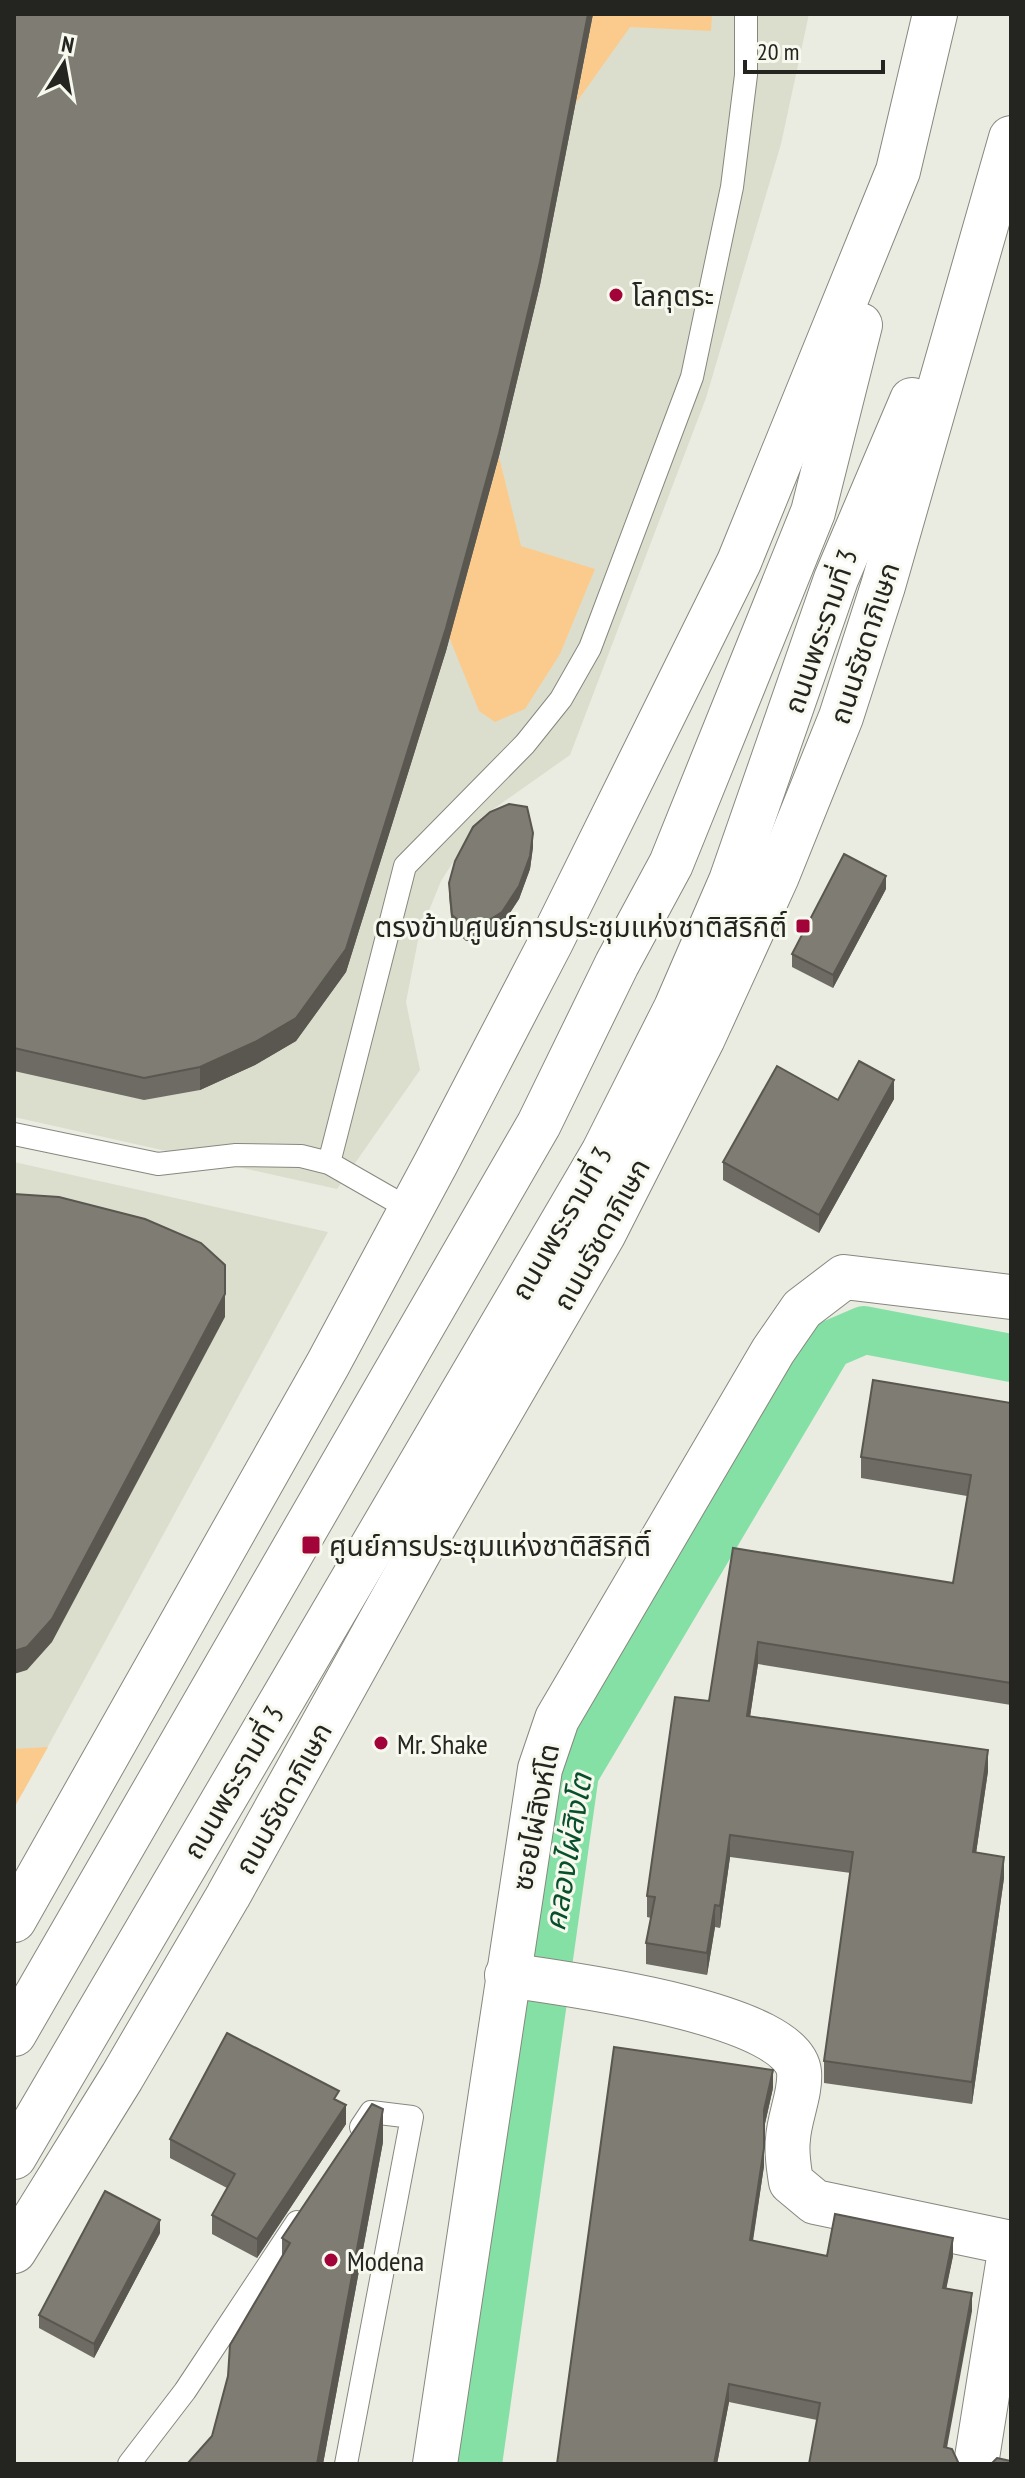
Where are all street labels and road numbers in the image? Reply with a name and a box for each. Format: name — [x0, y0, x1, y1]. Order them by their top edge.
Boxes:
street label: ถนนพระรามที่ 3 — [775, 544, 865, 718]
street label: ถนนรัชดาภิเษก — [820, 557, 908, 729]
street label: ถนนพระรามที่ 3 — [502, 1139, 620, 1307]
street label: ถนนรัชดาภิเษก — [544, 1151, 658, 1317]
street label: ถนนพระรามที่ 3 — [174, 1698, 292, 1866]
street label: ถนนรัชดาภิเษก — [226, 1715, 340, 1881]
street label: ซอยไผ่สิงห์โต — [503, 1741, 567, 1893]

